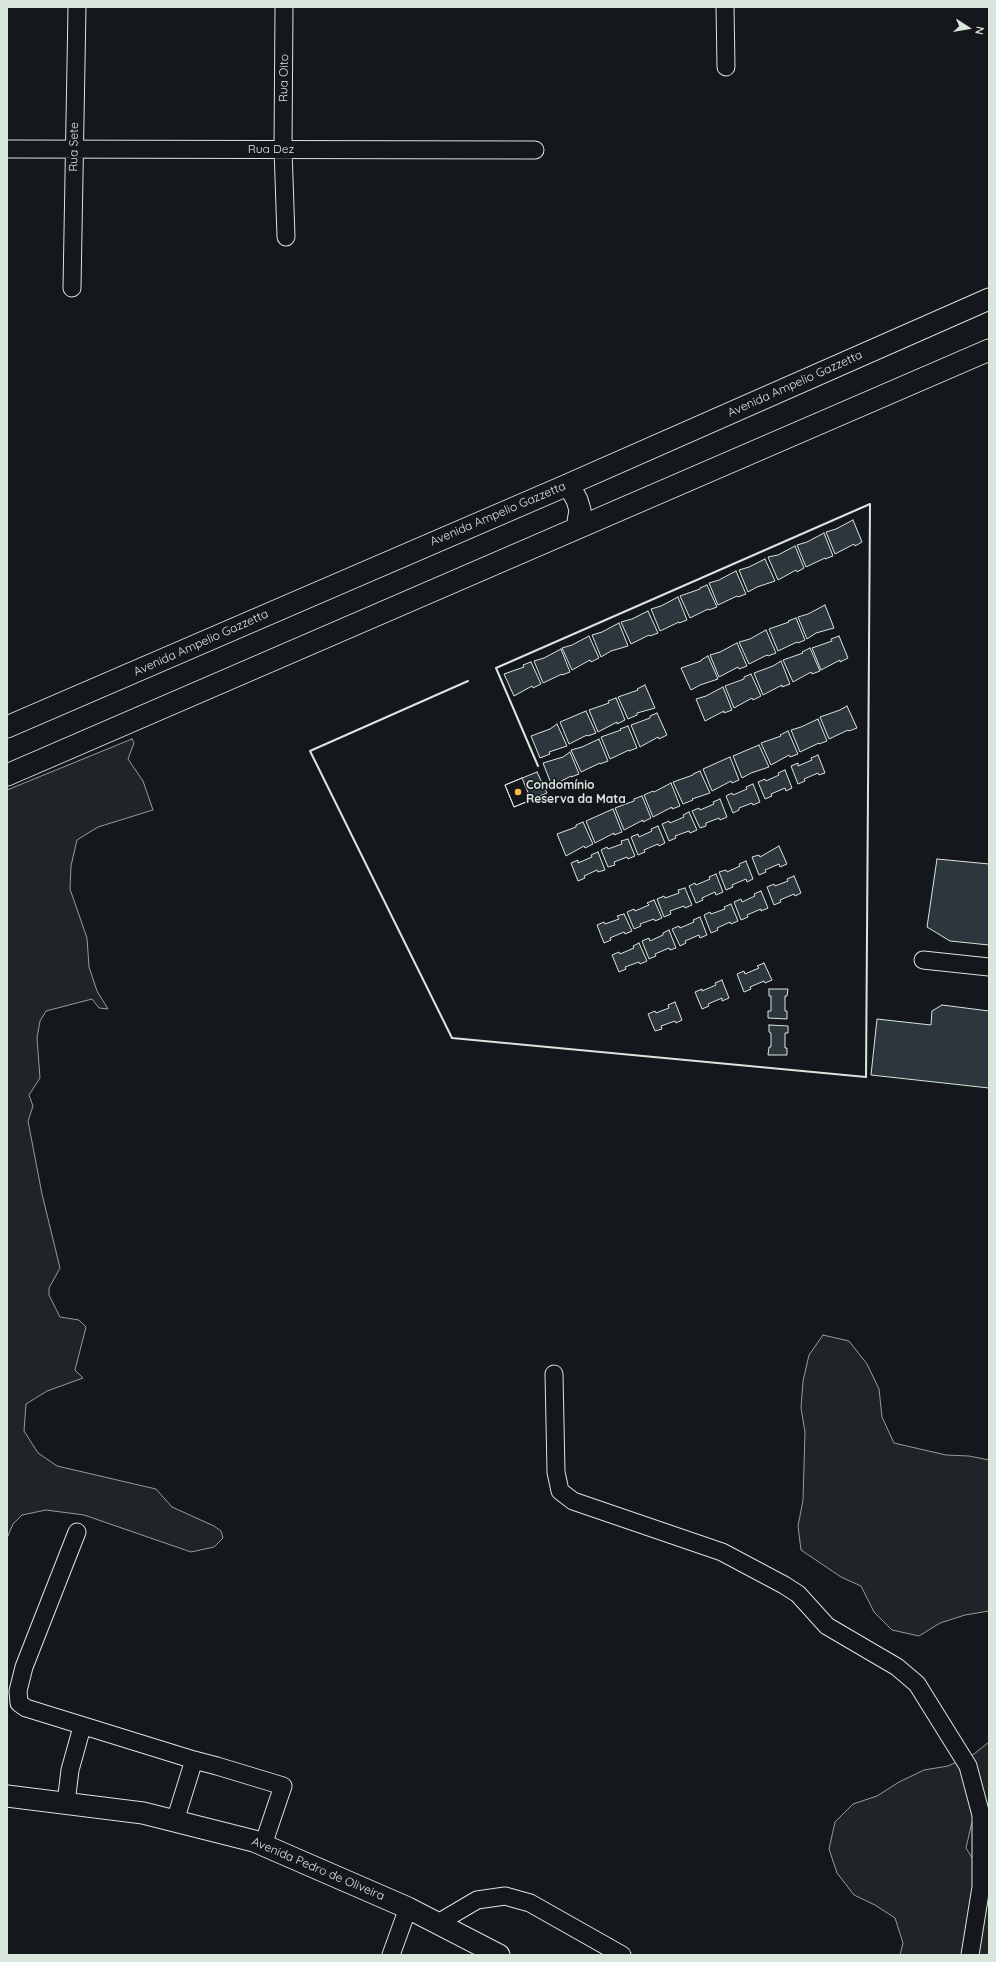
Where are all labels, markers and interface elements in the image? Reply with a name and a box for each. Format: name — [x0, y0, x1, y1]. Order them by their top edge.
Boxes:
north arrow — [948, 8, 988, 48]
text: N — [972, 25, 987, 36]
street label: Rua Oito — [276, 54, 292, 102]
street label: Rua Sete — [66, 122, 82, 172]
street label: Rua Dez — [248, 142, 294, 156]
street label: Avenida Ampelio Gazzetta — [725, 348, 865, 420]
street label: Avenida Ampelio Gazzetta — [428, 479, 568, 549]
street label: Avenida Ampelio Gazzetta — [131, 607, 271, 679]
place label: Condomínio Reserva da Mata — [526, 778, 626, 806]
marker: Condomínio Reserva da Mata — [513, 787, 523, 797]
street label: Avenida Pedro de Oliveira — [249, 1834, 387, 1904]

